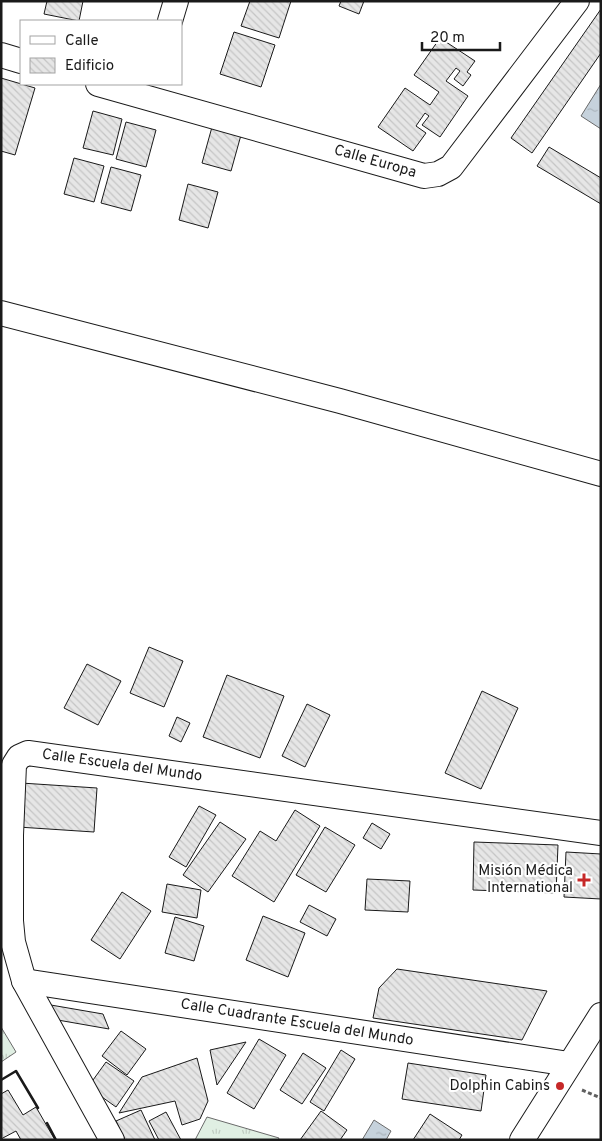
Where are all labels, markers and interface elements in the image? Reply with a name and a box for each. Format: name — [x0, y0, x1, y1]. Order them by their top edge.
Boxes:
legend — [20, 20, 182, 85]
scale bar — [422, 20, 500, 52]
text: 20 m — [430, 29, 465, 48]
text: Calle — [65, 32, 99, 51]
text: Edificio — [65, 57, 114, 76]
street label: Calle Europa — [332, 141, 418, 183]
street label: Calle Escuela del Mundo — [41, 745, 203, 787]
place label: Misión Médica International — [478, 862, 573, 898]
marker: Misión Médica International — [577, 873, 591, 887]
street label: Calle Cuadrante Escuela del Mundo — [179, 995, 415, 1051]
place label: Dolphin Cabins — [450, 1077, 550, 1096]
marker: Dolphin Cabins — [554, 1080, 566, 1092]

